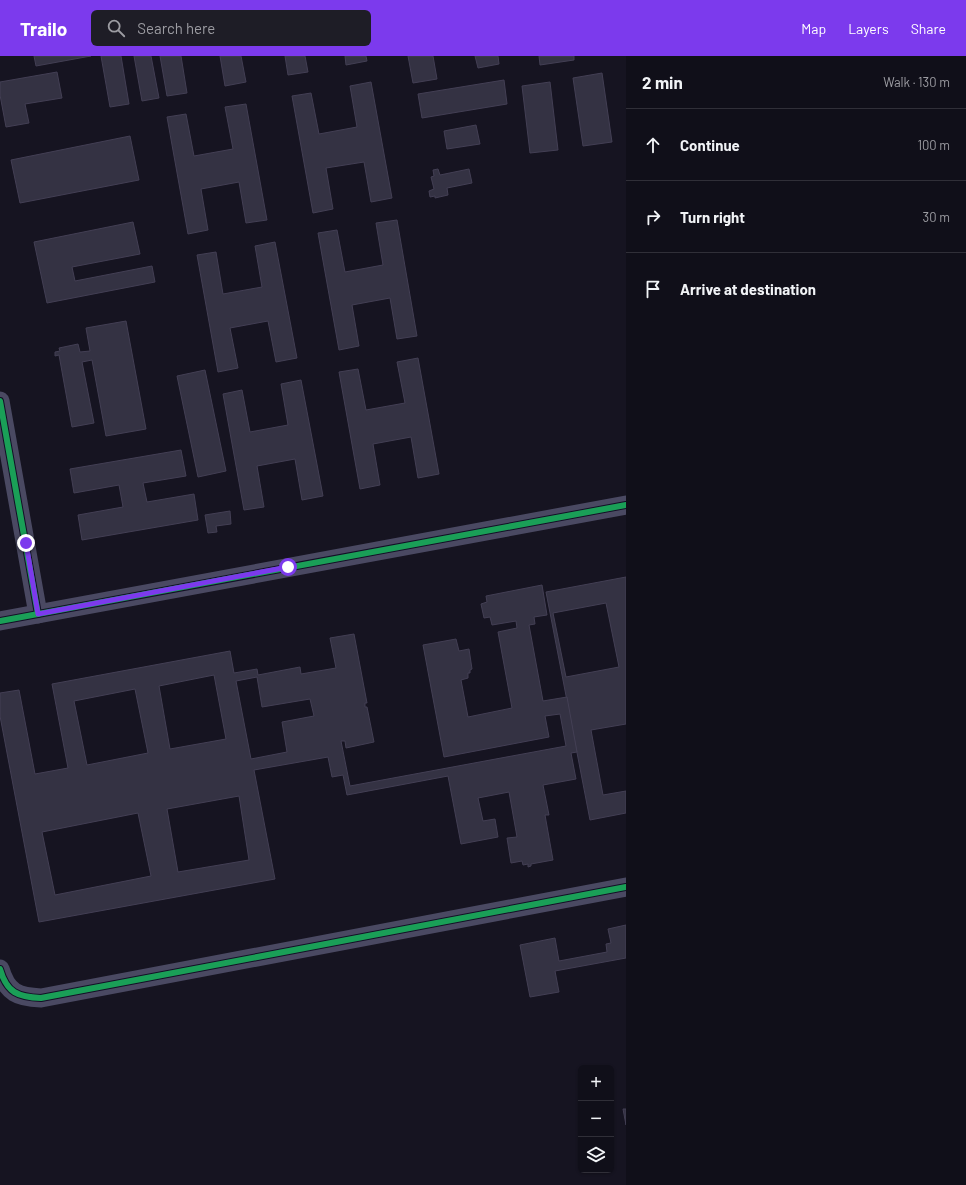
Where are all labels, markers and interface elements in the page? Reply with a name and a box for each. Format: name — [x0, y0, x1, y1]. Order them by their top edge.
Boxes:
search box — [91, 10, 371, 46]
text: Trailo — [20, 17, 67, 40]
icon: search — [105, 17, 127, 39]
text: Search here — [137, 19, 215, 37]
text: Map — [801, 20, 826, 37]
text: Layers — [848, 20, 889, 37]
text: Share — [911, 20, 946, 37]
text: 2 min — [642, 72, 683, 92]
text: Walk · 130 m — [883, 74, 950, 90]
icon: ahead — [642, 134, 664, 156]
text: Continue — [680, 136, 740, 154]
text: 100 m — [917, 137, 950, 153]
icon: right — [642, 206, 664, 228]
text: Turn right — [680, 208, 745, 226]
text: 30 m — [923, 209, 950, 225]
icon: arrive — [642, 278, 664, 300]
text: Arrive at destination — [680, 280, 816, 298]
route end — [17, 534, 35, 552]
route start — [279, 558, 297, 576]
map controls — [578, 1065, 614, 1173]
button: + — [578, 1065, 614, 1101]
button: − — [578, 1101, 614, 1137]
button: layers — [578, 1137, 614, 1173]

